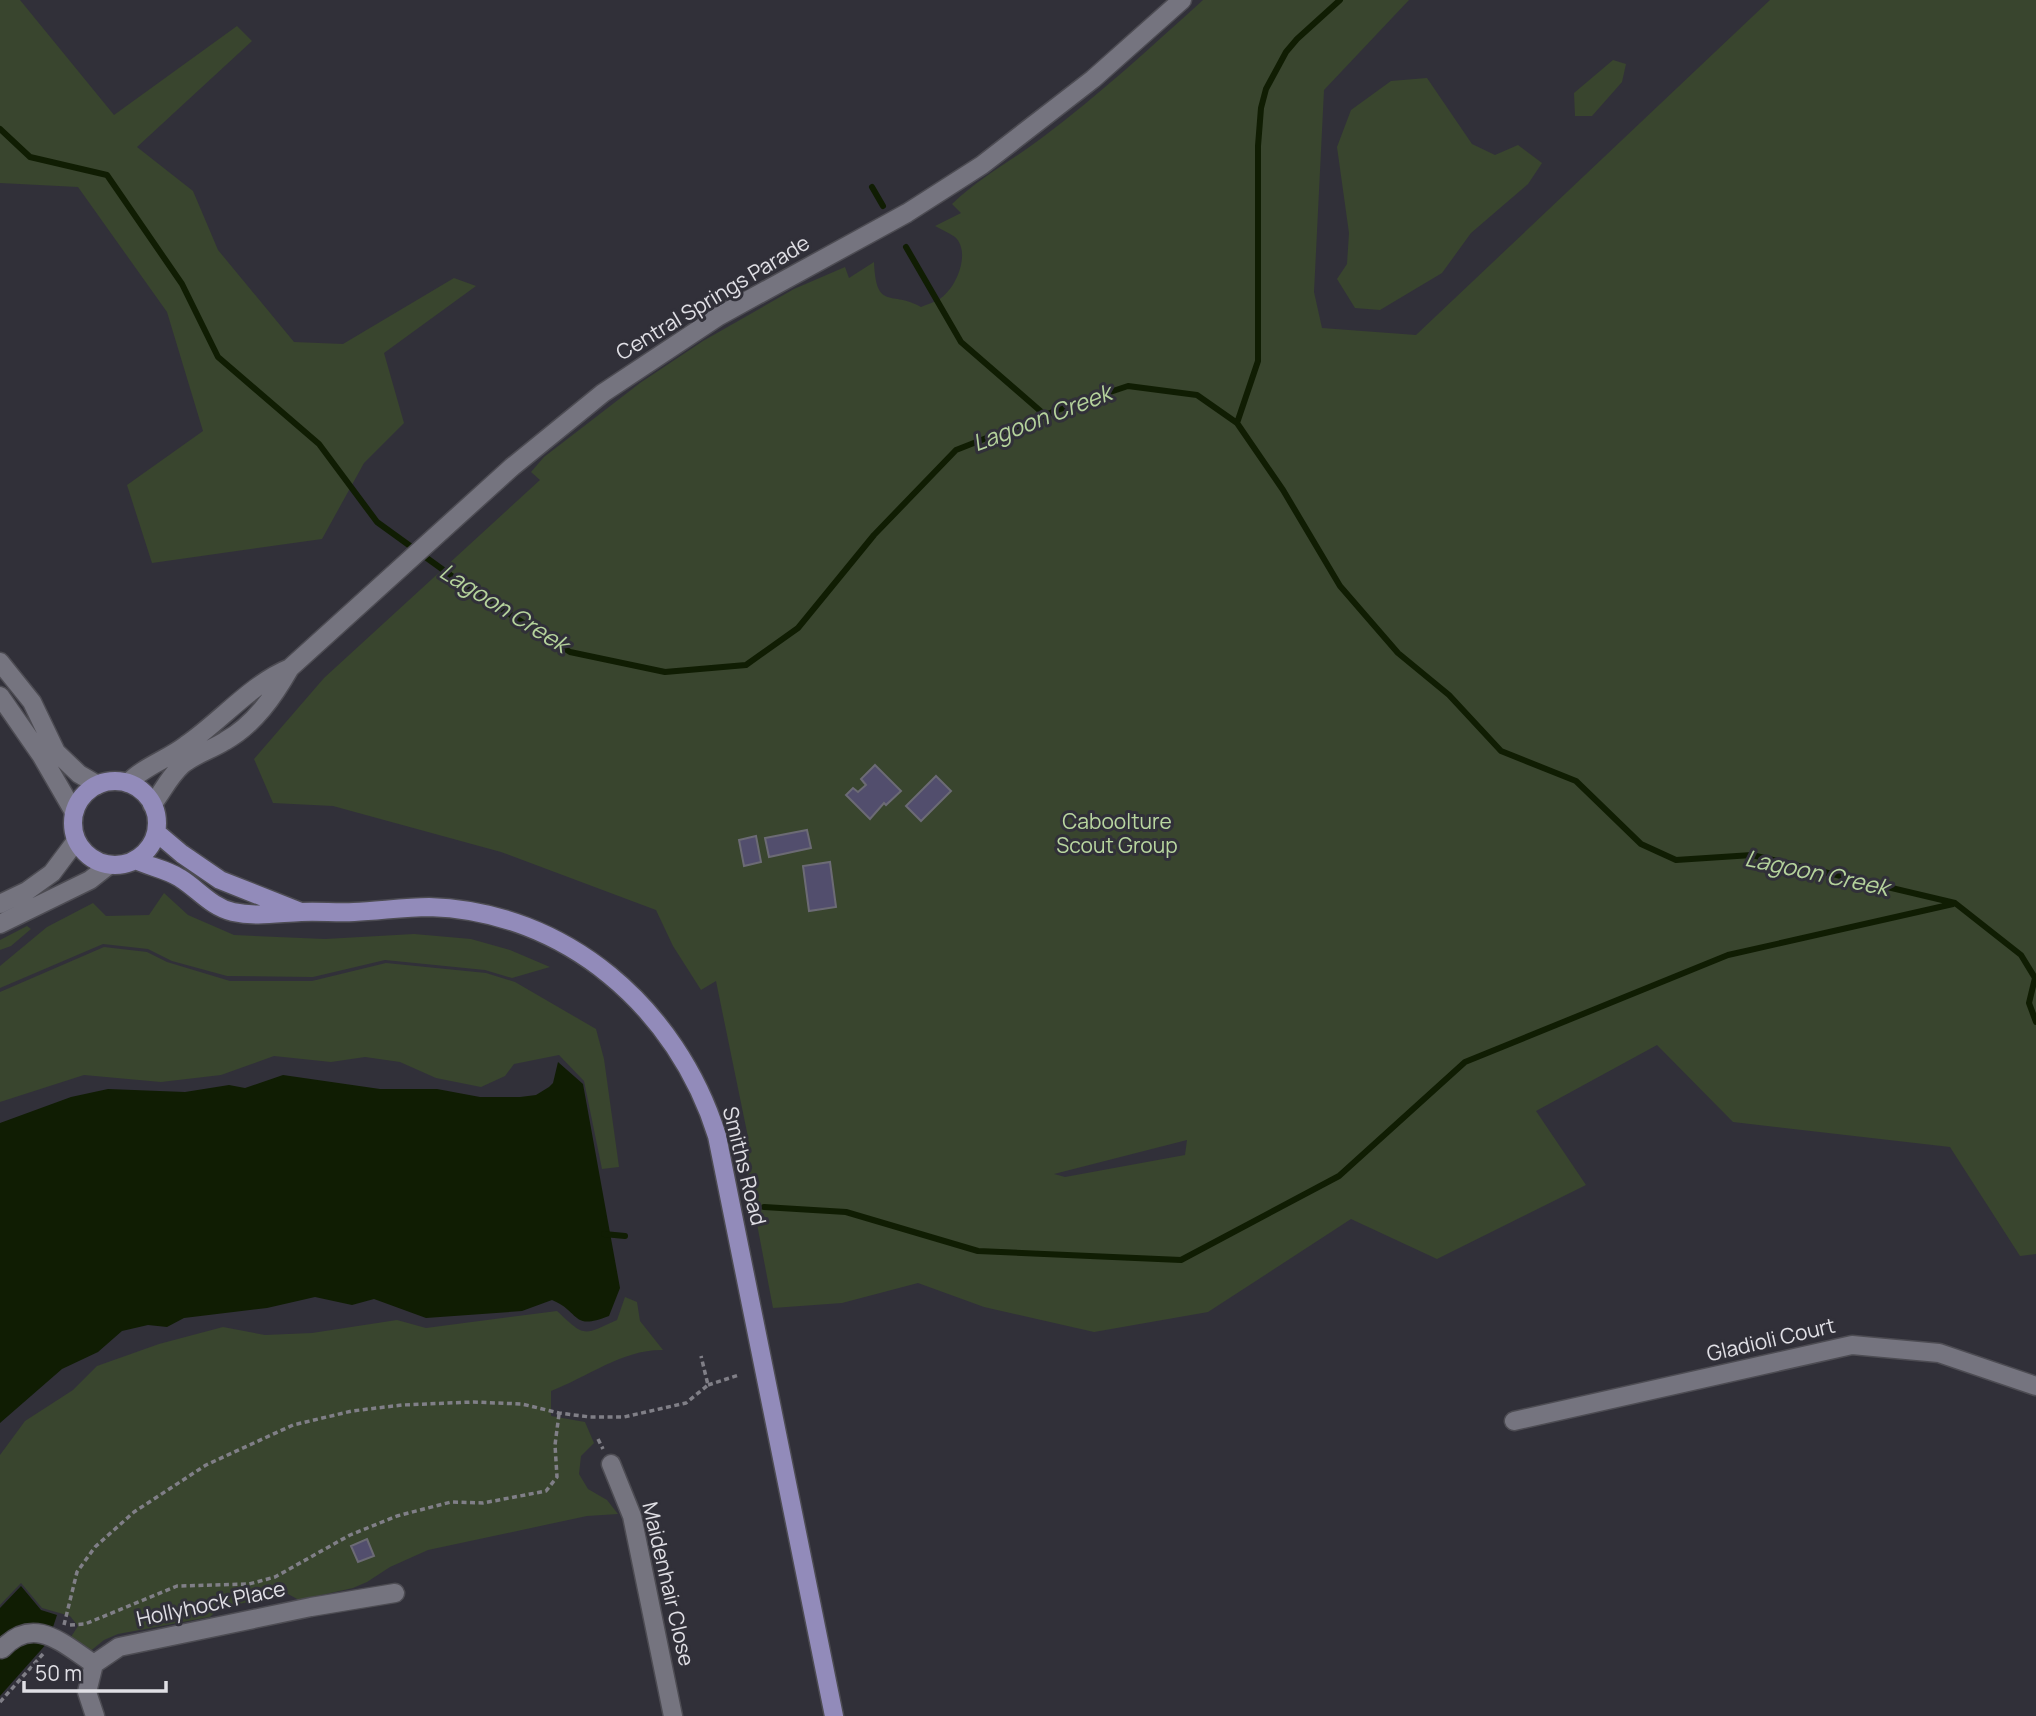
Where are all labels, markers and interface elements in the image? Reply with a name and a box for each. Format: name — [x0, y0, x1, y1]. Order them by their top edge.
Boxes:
street label: Central Springs Parade — [610, 228, 814, 366]
water label: Lagoon Creek — [968, 375, 1119, 458]
water label: Lagoon Creek — [434, 555, 578, 661]
park label: Caboolture Scout Group — [1056, 807, 1178, 859]
water label: Lagoon Creek — [1742, 841, 1896, 904]
street label: Smiths Road — [717, 1103, 773, 1228]
street label: Gladioli Court — [1704, 1311, 1838, 1367]
street label: Maidenhair Close — [636, 1499, 701, 1669]
street label: Hollyhock Place — [134, 1574, 288, 1632]
scale bar — [24, 1650, 166, 1694]
text: 50 m — [35, 1659, 82, 1687]

